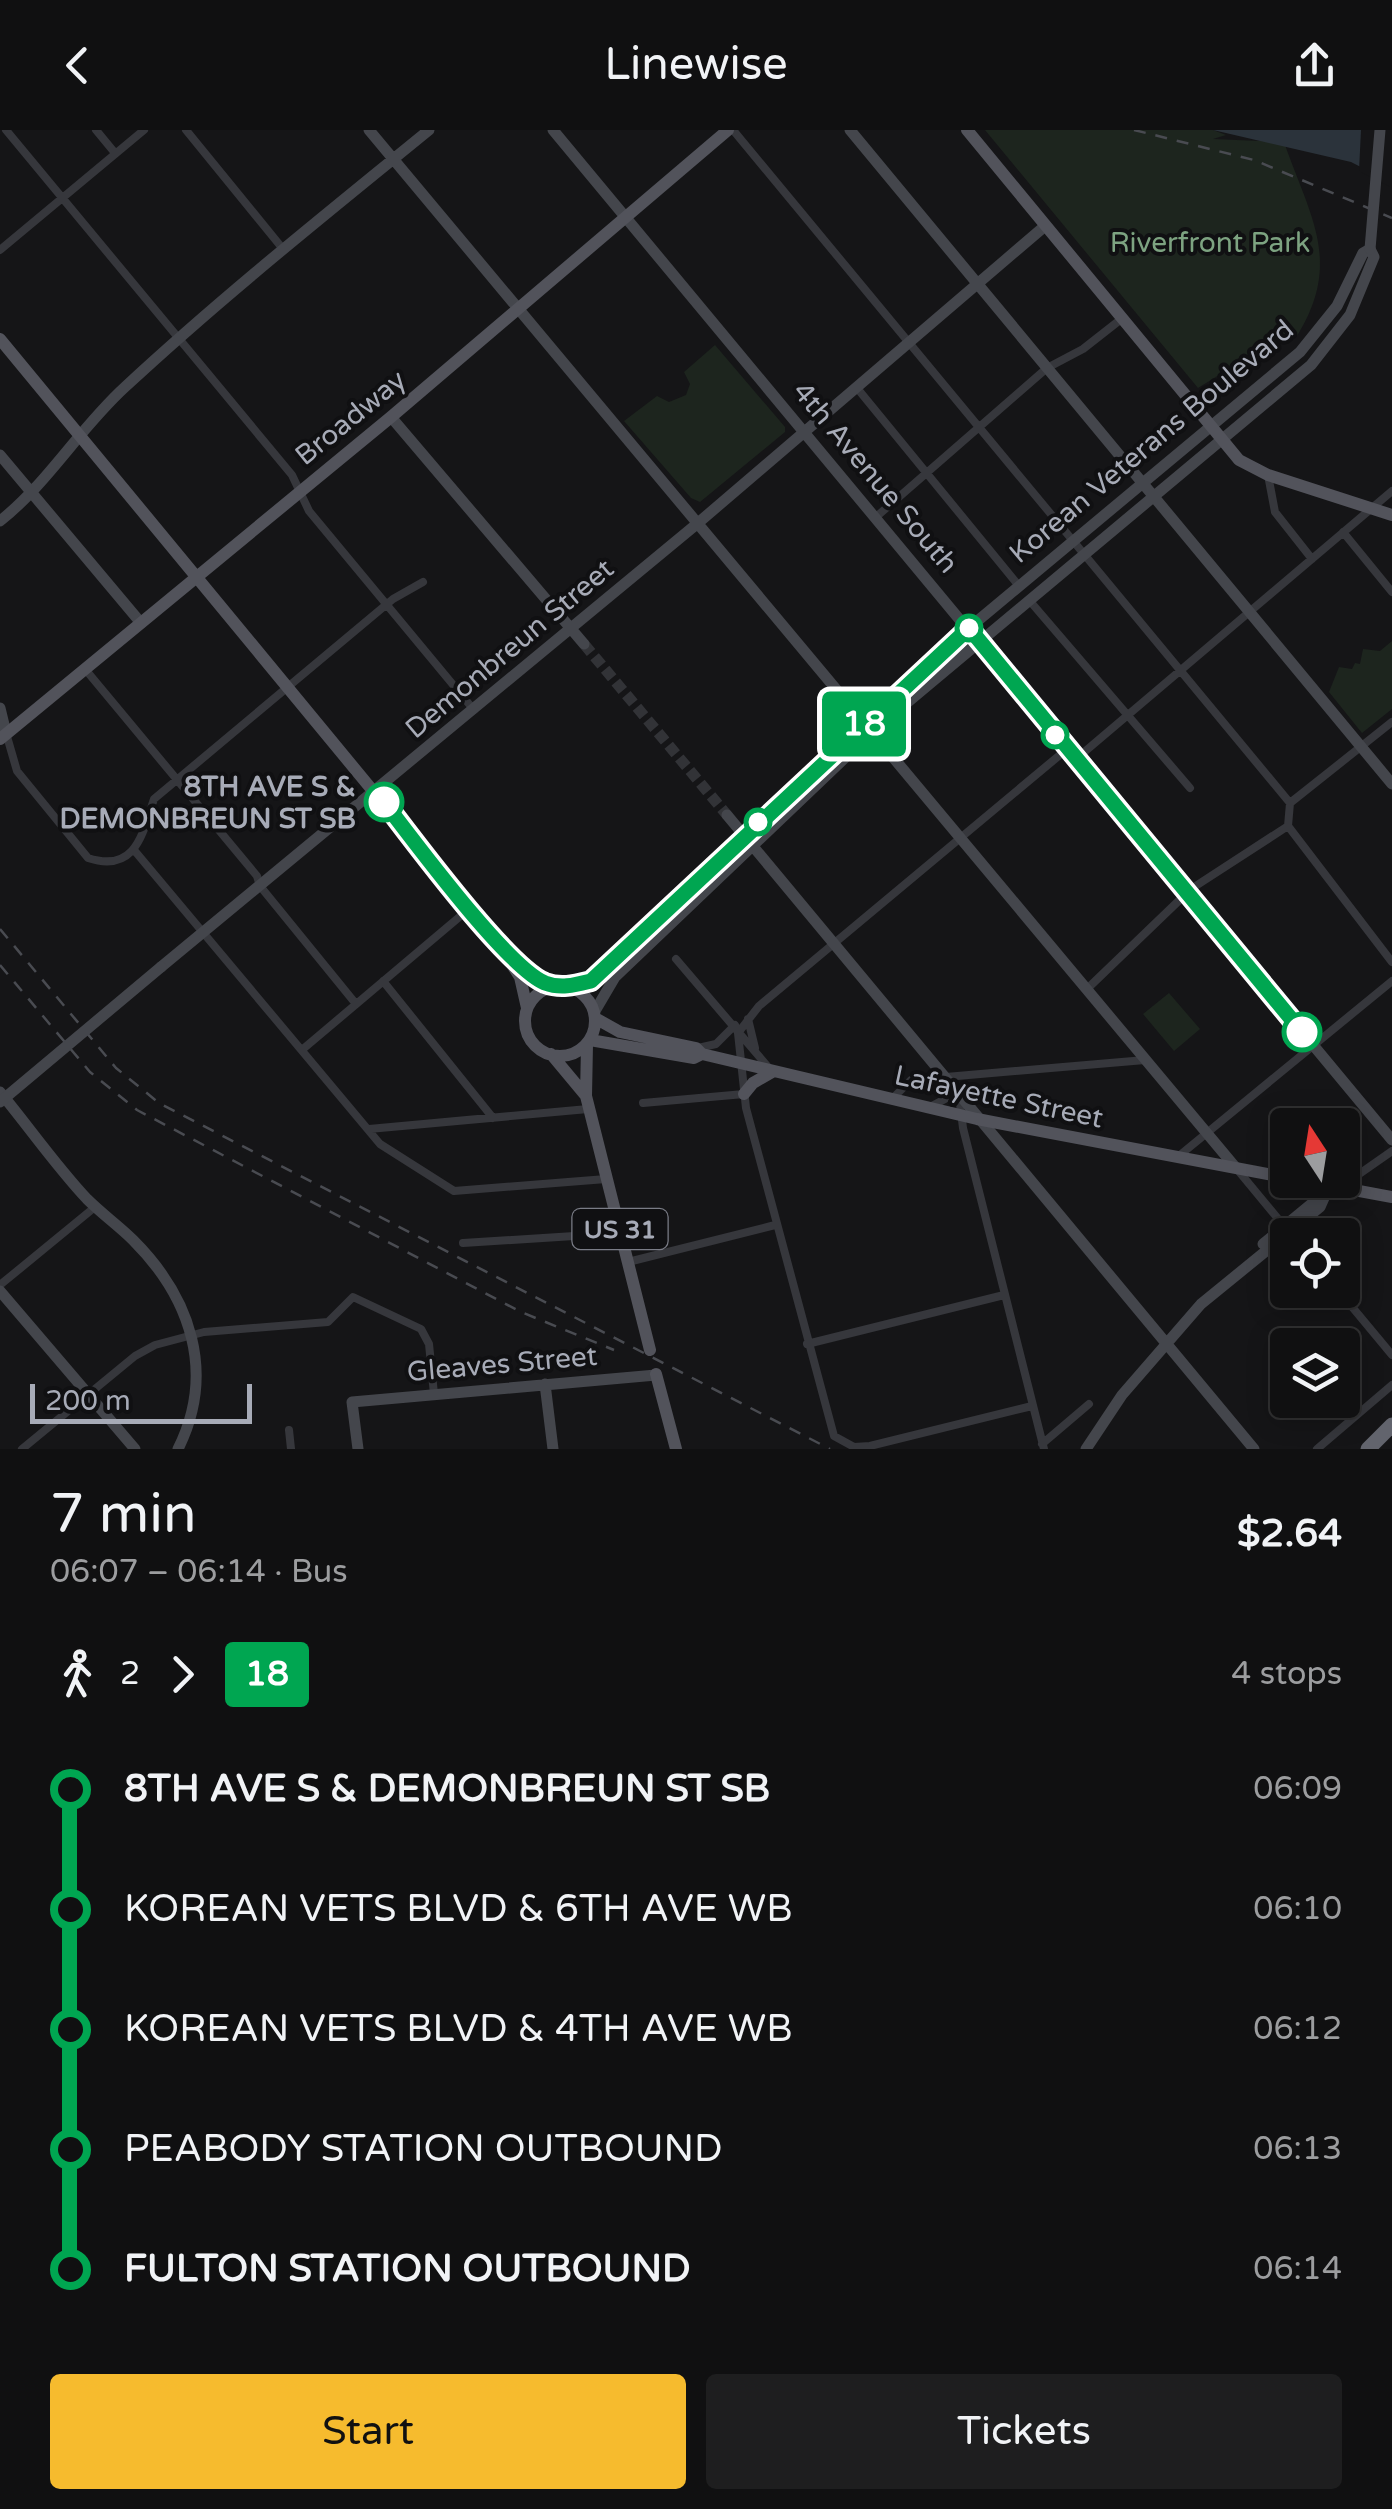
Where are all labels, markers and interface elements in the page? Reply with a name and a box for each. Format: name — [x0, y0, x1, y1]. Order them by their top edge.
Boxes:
icon: back — [50, 38, 105, 93]
text: Linewise — [604, 38, 788, 92]
icon: share — [1287, 38, 1342, 93]
park label: Riverfront Park — [1110, 226, 1310, 260]
street label: Korean Veterans Boulevard — [1003, 313, 1301, 571]
street label: Broadway — [288, 363, 413, 473]
street label: 4th Avenue South — [785, 375, 965, 580]
street label: Demonbreun Street — [399, 552, 621, 746]
unlabelled marker — [956, 615, 982, 641]
line badge: 18 — [819, 692, 909, 756]
text: 18 — [842, 703, 886, 745]
unlabelled marker — [1042, 722, 1068, 748]
place label: 8TH AVE S & DEMONBREUN ST SB — [59, 770, 356, 836]
marker: 8TH AVE S & DEMONBREUN ST SB — [365, 783, 403, 821]
unlabelled marker — [745, 809, 771, 835]
unlabelled marker — [1283, 1013, 1321, 1051]
street label: Lafayette Street — [891, 1058, 1106, 1136]
north arrow — [1270, 1108, 1360, 1198]
map controls — [1270, 1108, 1360, 1418]
road number: US 31 — [572, 1209, 668, 1249]
button: locate — [1270, 1218, 1360, 1308]
button: layers — [1270, 1328, 1360, 1418]
street label: Gleaves Street — [406, 1339, 599, 1389]
scale bar — [30, 1379, 252, 1424]
text: 200 m — [45, 1384, 131, 1418]
text: 7 min — [50, 1482, 197, 1548]
text: $2.64 — [1237, 1511, 1342, 1557]
text: 06:07 – 06:14 · Bus — [50, 1553, 348, 1591]
icon: walk — [50, 1647, 105, 1702]
icon: forward — [155, 1647, 210, 1702]
text: 18 — [245, 1653, 289, 1695]
text: 2 — [120, 1655, 140, 1693]
text: 4 stops — [1231, 1655, 1342, 1693]
text: 8TH AVE S & DEMONBREUN ST SB — [124, 1766, 770, 1812]
text: 06:09 — [1253, 1770, 1342, 1808]
text: KOREAN VETS BLVD & 6TH AVE WB — [124, 1886, 793, 1932]
text: 06:10 — [1253, 1890, 1342, 1928]
text: KOREAN VETS BLVD & 4TH AVE WB — [124, 2006, 793, 2052]
text: 06:12 — [1253, 2010, 1342, 2048]
text: PEABODY STATION OUTBOUND — [124, 2126, 723, 2172]
text: 06:13 — [1253, 2130, 1342, 2168]
text: FULTON STATION OUTBOUND — [124, 2246, 690, 2292]
text: 06:14 — [1253, 2250, 1342, 2288]
button: Start — [50, 2374, 686, 2489]
button: Tickets — [706, 2374, 1342, 2489]

